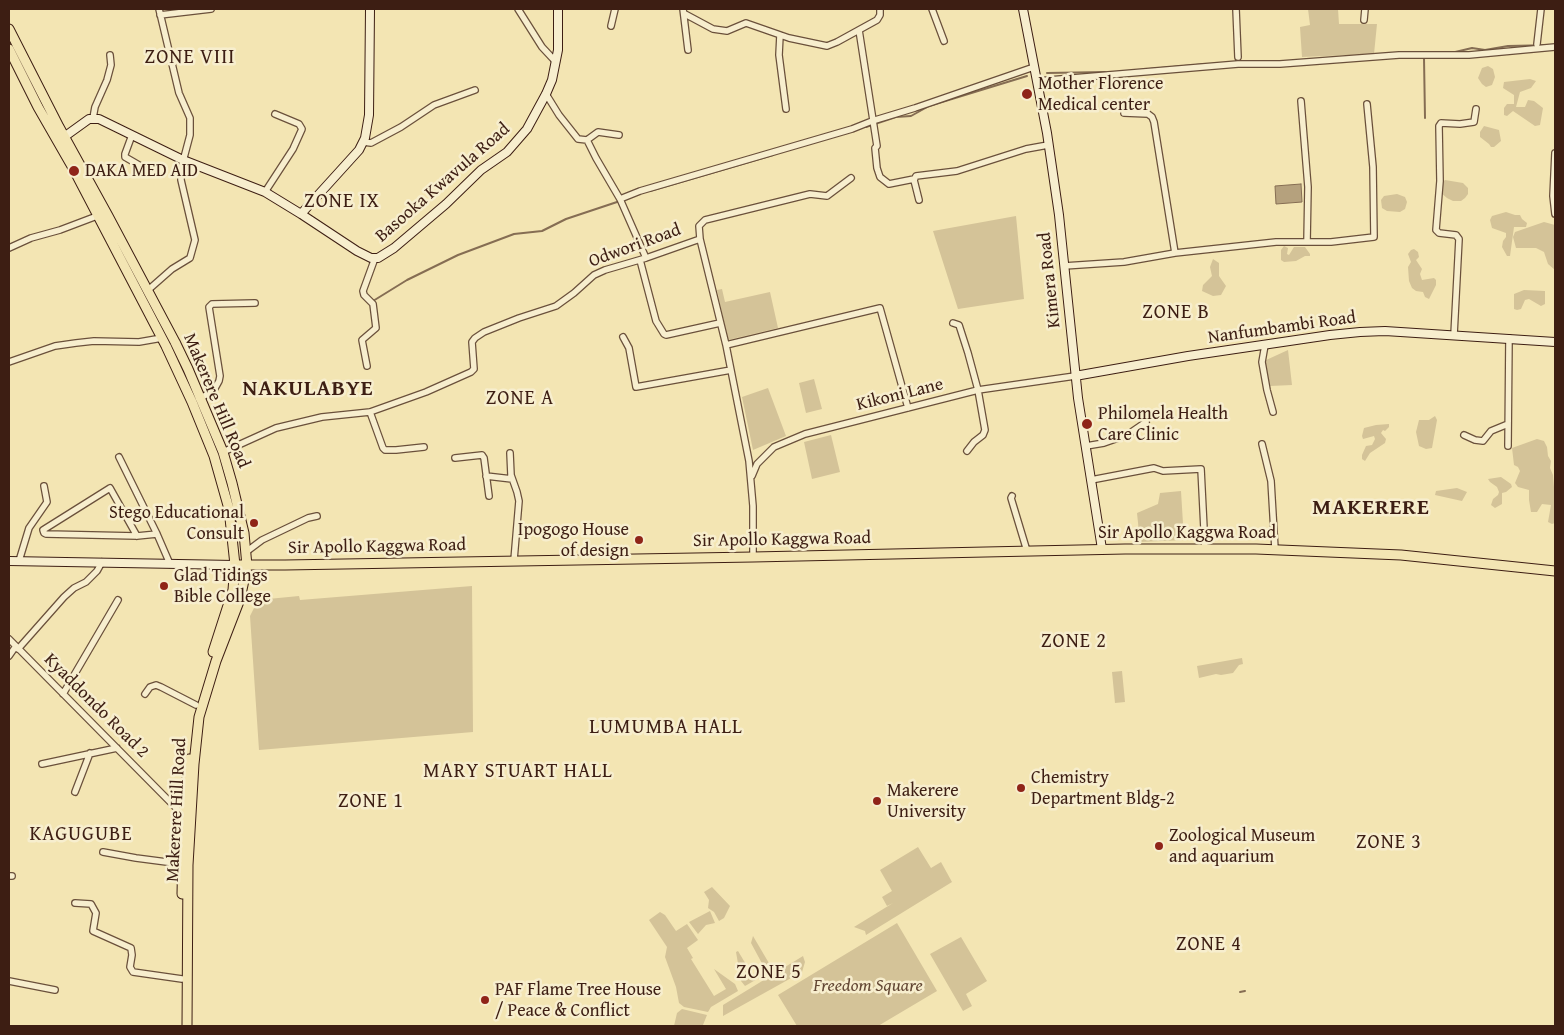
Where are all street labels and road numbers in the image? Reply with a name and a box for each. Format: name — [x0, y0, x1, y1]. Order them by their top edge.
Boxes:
street label: Basooka Kwavula Road — [371, 119, 515, 247]
street label: Odwori Road — [586, 219, 684, 273]
street label: Kimera Road — [1034, 231, 1066, 329]
street label: Nanfumbambi Road — [1207, 307, 1357, 349]
street label: Makerere Hill Road — [178, 330, 254, 472]
street label: Kikoni Lane — [854, 374, 946, 416]
street label: Sir Apollo Kaggwa Road — [1098, 522, 1276, 544]
street label: Sir Apollo Kaggwa Road — [693, 528, 871, 552]
street label: Sir Apollo Kaggwa Road — [288, 535, 466, 559]
street label: Kyaddondo Road 2 — [39, 649, 153, 763]
street label: Makerere Hill Road — [162, 737, 192, 883]

